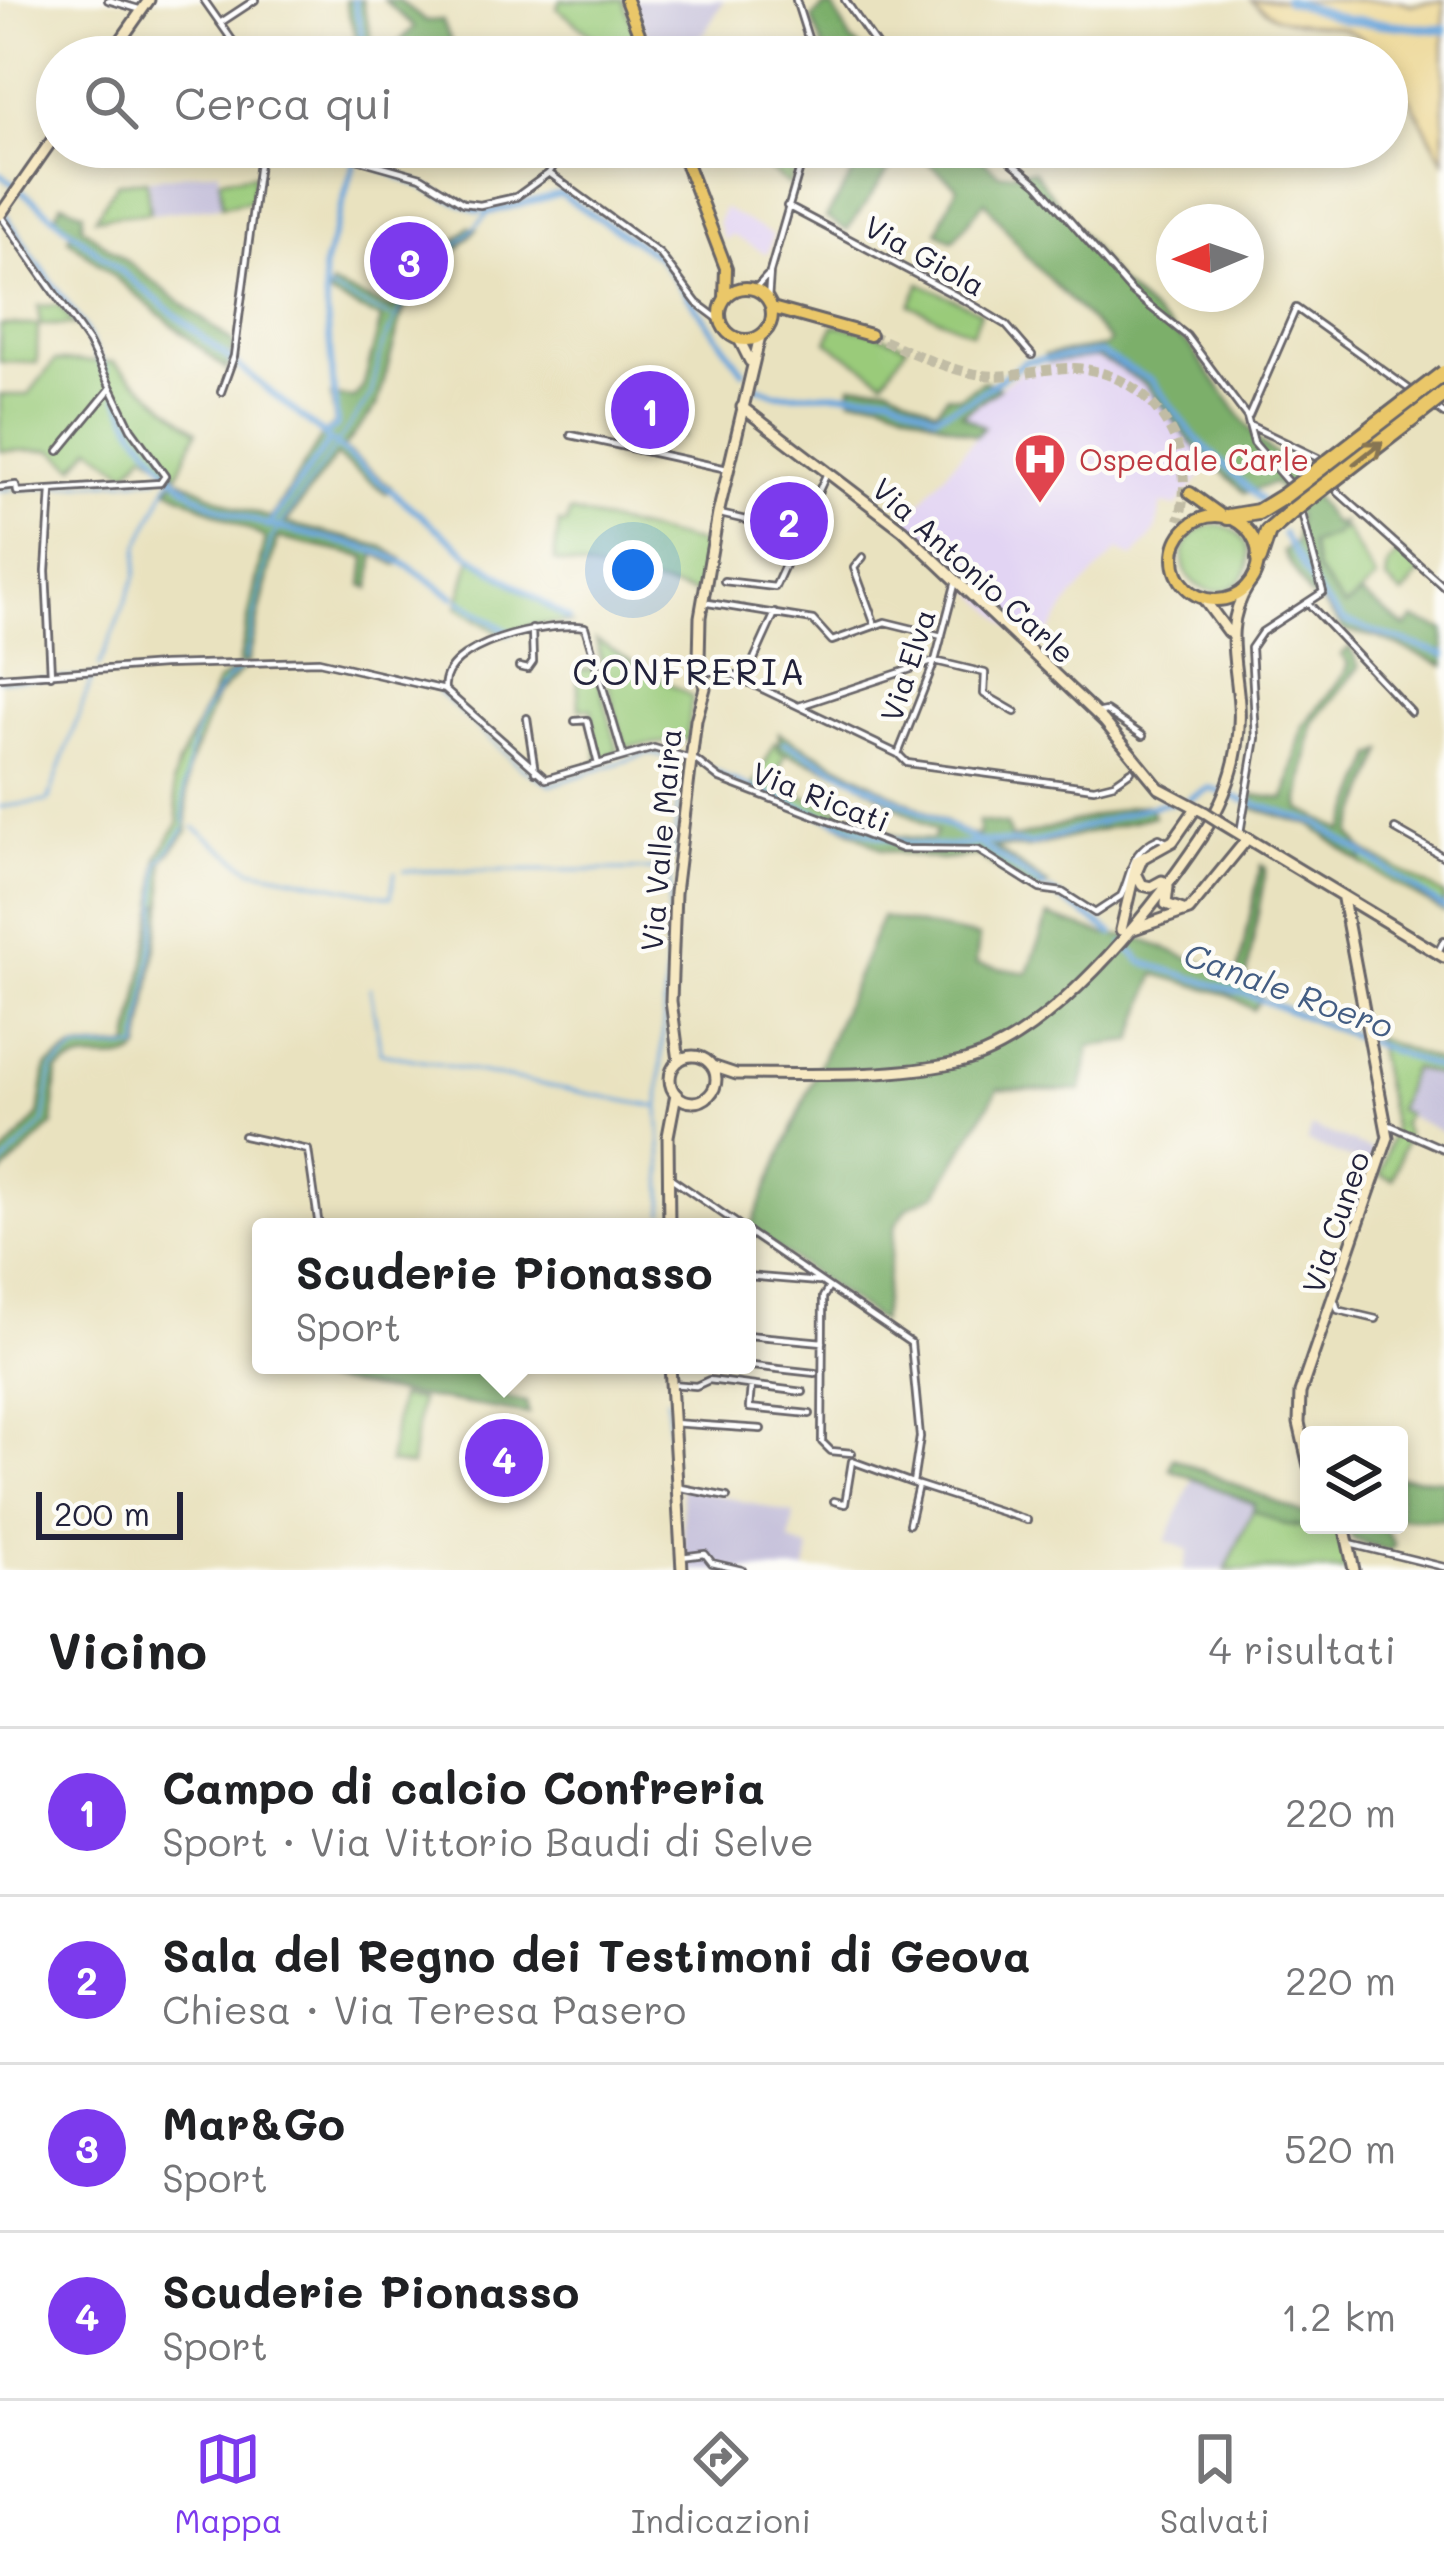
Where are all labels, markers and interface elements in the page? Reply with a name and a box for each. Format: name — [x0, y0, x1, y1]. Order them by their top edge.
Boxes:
search box — [36, 36, 1408, 168]
icon: search — [78, 69, 144, 135]
text: Cerca qui — [174, 73, 393, 131]
north arrow — [1156, 204, 1264, 312]
street label: Via Giola — [857, 205, 993, 305]
pin: 3 — [370, 216, 448, 306]
pin: 1 — [611, 365, 689, 455]
hospital icon: Ospedale Carle — [1012, 431, 1068, 505]
place label: Ospedale Carle — [1079, 439, 1309, 479]
one-way arrow — [1351, 440, 1383, 467]
street label: Via Antonio Carle — [864, 468, 1084, 672]
pin: 2 — [750, 476, 828, 566]
your location — [603, 540, 663, 600]
street label: Via Elva — [870, 604, 944, 726]
district label: CONFRERIA — [572, 647, 808, 694]
street label: Via Valle Maira — [630, 727, 690, 953]
street label: Via Ricati — [747, 752, 895, 840]
water label: Canale Roero — [1179, 931, 1399, 1047]
street label: Via Cuneo — [1292, 1146, 1378, 1298]
popup — [252, 1218, 756, 1374]
text: Scuderie Pionasso — [295, 1242, 713, 1300]
text: Sport — [295, 1300, 401, 1351]
pin: 4 — [465, 1413, 543, 1503]
map controls — [1300, 1426, 1408, 1534]
button: layers — [1300, 1426, 1408, 1534]
scale bar — [36, 1486, 183, 1539]
text: 200 m — [54, 1491, 150, 1534]
text: Vicino — [48, 1615, 207, 1682]
text: 4 risultati — [1208, 1623, 1396, 1674]
text: Campo di calcio Confreria — [162, 1757, 765, 1815]
text: 1 — [78, 1786, 96, 1837]
text: 220 m — [1285, 1786, 1396, 1837]
text: Sport · Via Vittorio Baudi di Selve — [162, 1815, 814, 1866]
text: Sala del Regno dei Testimoni di Geova — [162, 1925, 1031, 1983]
text: 2 — [76, 1954, 98, 2005]
text: 220 m — [1285, 1954, 1396, 2005]
text: Chiesa · Via Teresa Pasero — [162, 1983, 686, 2034]
text: Mar&Go — [162, 2093, 345, 2151]
text: 3 — [75, 2122, 99, 2173]
text: 520 m — [1284, 2122, 1396, 2173]
text: Sport — [162, 2151, 268, 2202]
text: Scuderie Pionasso — [162, 2261, 579, 2319]
text: 4 — [75, 2290, 99, 2341]
text: 1.2 km — [1281, 2290, 1396, 2341]
text: Sport — [162, 2319, 268, 2370]
tab: Mappa — [174, 2426, 282, 2541]
tab: Indicazioni — [631, 2426, 811, 2541]
tab: Salvati — [1160, 2426, 1270, 2541]

